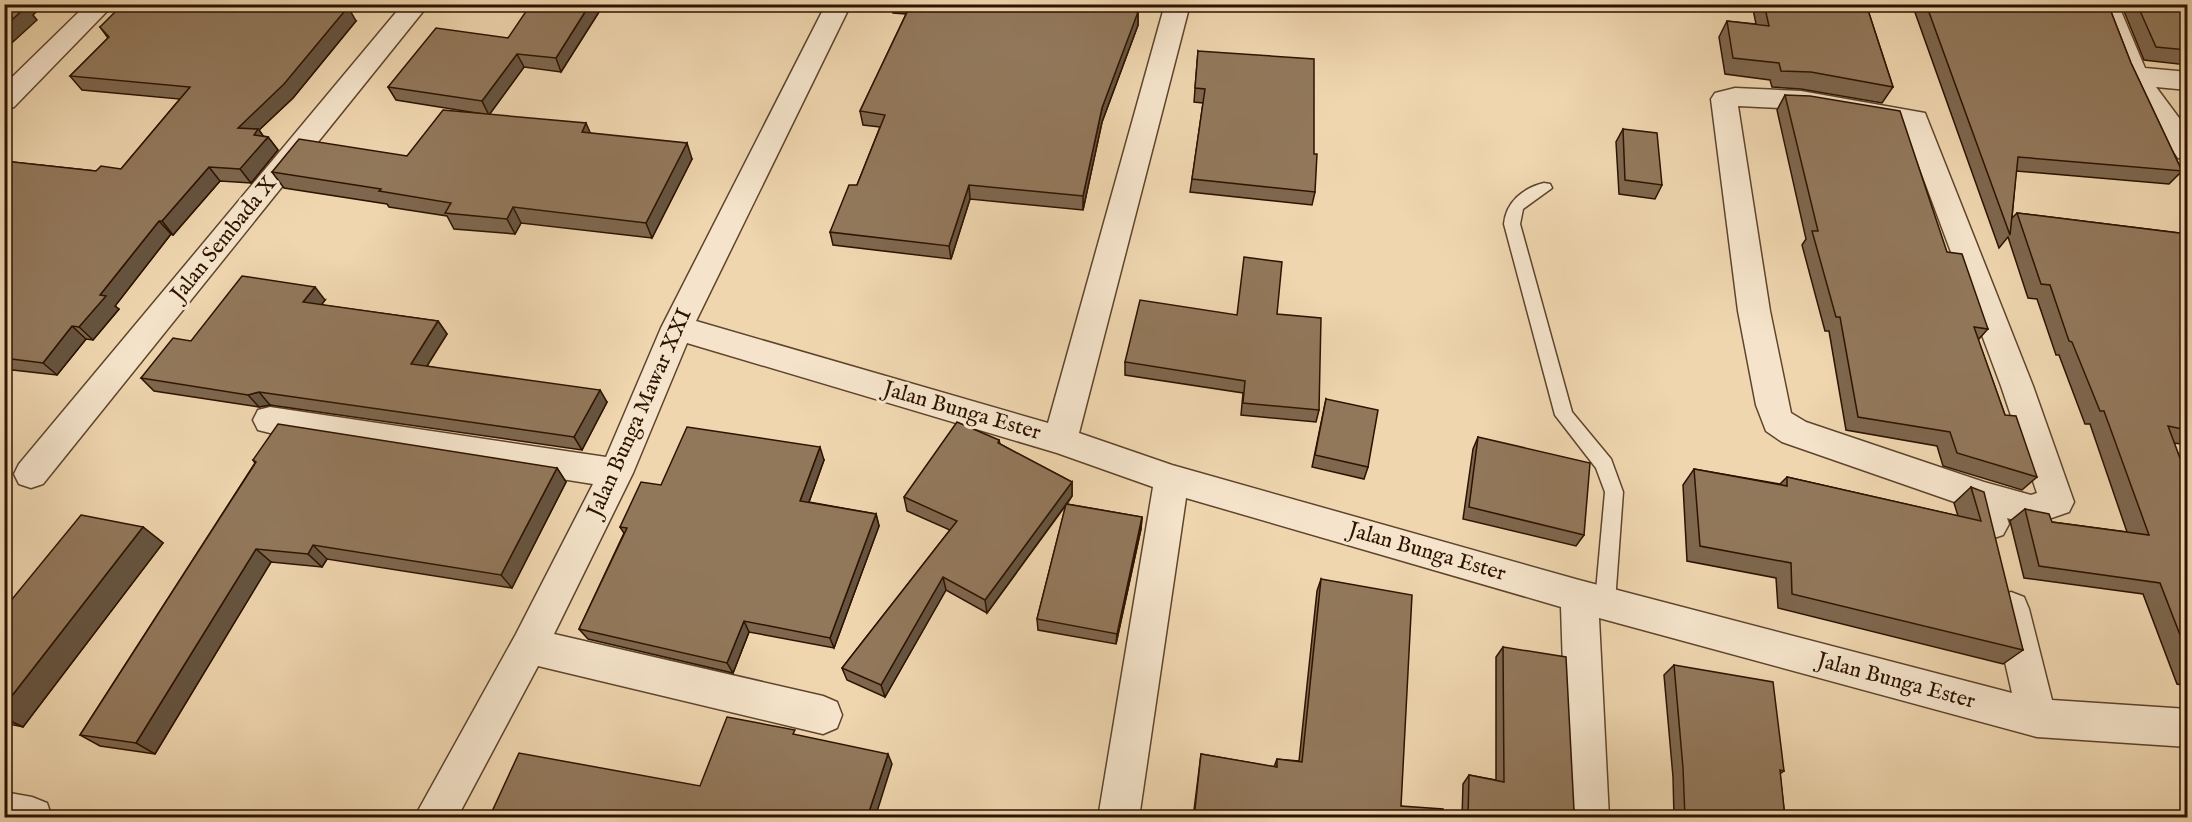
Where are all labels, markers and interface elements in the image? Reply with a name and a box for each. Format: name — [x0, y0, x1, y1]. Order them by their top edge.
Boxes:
street label: Jalan Sembada X — [163, 170, 283, 310]
street label: Jalan Bunga Mawar XXI — [580, 304, 699, 525]
street label: Jalan Bunga Ester — [877, 374, 1044, 447]
street label: Jalan Bunga Ester — [1342, 515, 1509, 588]
street label: Jalan Bunga Ester — [1811, 646, 1978, 716]

